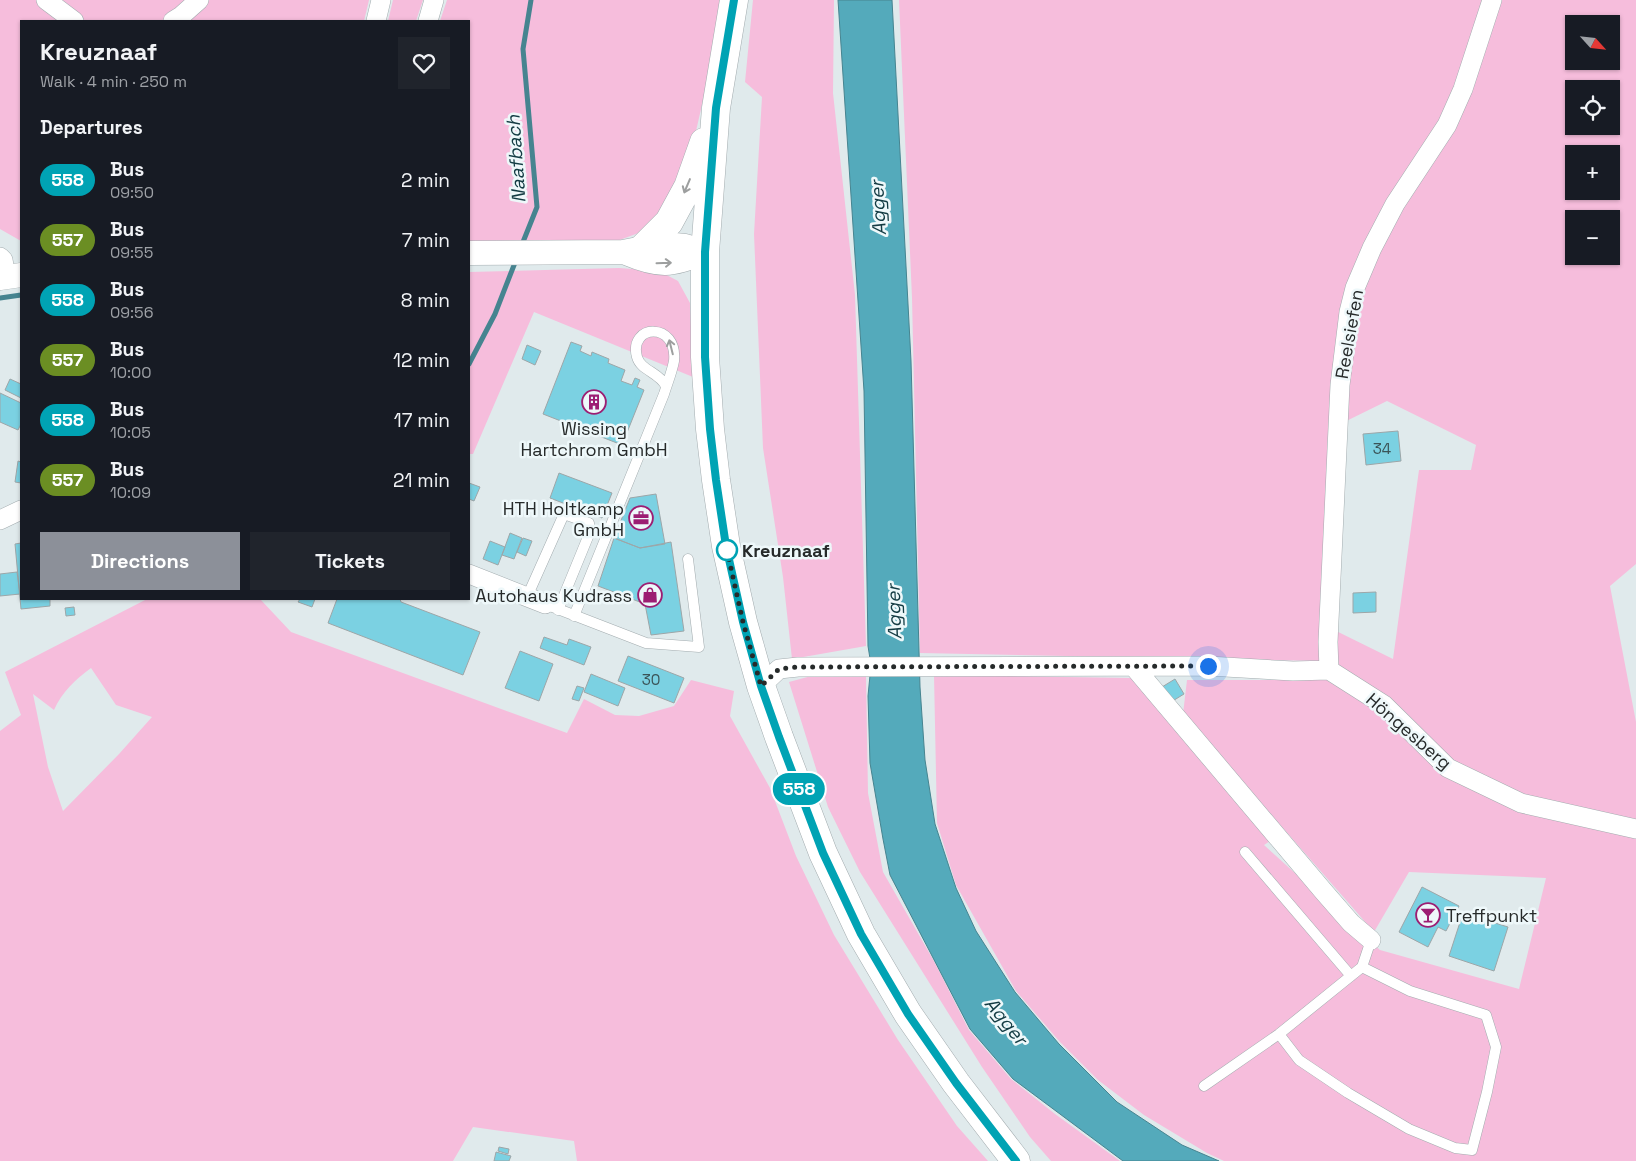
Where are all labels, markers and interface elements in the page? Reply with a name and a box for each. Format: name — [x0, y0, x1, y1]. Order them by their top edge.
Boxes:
north arrow — [1565, 15, 1620, 70]
map controls — [1565, 15, 1620, 265]
text: Kreuznaaf — [40, 36, 157, 67]
button: heart — [398, 37, 450, 89]
text: Walk · 4 min · 250 m — [40, 71, 187, 92]
button: locate — [1565, 80, 1620, 135]
water label: Naafbach — [500, 114, 532, 204]
text: Departures — [40, 115, 143, 140]
button: + — [1565, 145, 1620, 200]
text: Bus — [110, 157, 144, 182]
text: 558 — [51, 168, 84, 191]
text: 2 min — [401, 168, 450, 193]
one-way arrow — [682, 178, 692, 193]
water label: Agger — [864, 178, 892, 236]
text: 09:50 — [110, 182, 154, 203]
button: − — [1565, 210, 1620, 265]
text: Bus — [110, 217, 144, 242]
text: 557 — [52, 228, 83, 251]
text: 7 min — [402, 228, 450, 253]
text: 09:55 — [110, 242, 153, 263]
one-way arrow — [656, 258, 672, 267]
text: Bus — [110, 277, 144, 302]
street label: Reelsiefen — [1330, 287, 1368, 381]
text: 558 — [51, 288, 84, 311]
text: 8 min — [401, 288, 450, 313]
text: 09:56 — [110, 302, 153, 323]
text: Bus — [110, 337, 144, 362]
one-way arrow — [666, 340, 675, 356]
text: 557 — [52, 348, 83, 371]
text: 12 min — [393, 348, 450, 373]
text: 10:00 — [110, 362, 152, 383]
building icon: Wissing Hartchrom GmbH — [581, 389, 607, 415]
text: Bus — [110, 397, 144, 422]
text: 558 — [51, 408, 84, 431]
text: 17 min — [394, 408, 450, 433]
place label: Wissing Hartchrom GmbH — [520, 417, 668, 461]
text: 10:05 — [110, 422, 151, 443]
house number: 34 — [1373, 439, 1391, 458]
text: Bus — [110, 457, 144, 482]
text: 557 — [52, 468, 83, 491]
text: 21 min — [393, 468, 450, 493]
text: 10:09 — [110, 482, 151, 503]
place label: HTH Holtkamp GmbH — [503, 497, 624, 541]
office icon: HTH Holtkamp GmbH — [628, 505, 654, 531]
button: Directions — [40, 532, 240, 590]
button: Tickets — [250, 532, 450, 590]
marker: Kreuznaaf — [716, 539, 738, 561]
place label: Kreuznaaf — [742, 539, 830, 562]
shop icon: Autohaus Kudrass — [637, 582, 663, 608]
water label: Agger — [880, 582, 907, 640]
place label: Autohaus Kudrass — [475, 584, 632, 607]
your location — [1196, 654, 1221, 679]
house number: 30 — [642, 670, 660, 689]
street label: Höngesberg — [1361, 688, 1457, 774]
line badge: 558 — [770, 773, 828, 805]
text: 558 — [783, 777, 815, 800]
bar icon: Treffpunkt — [1415, 902, 1441, 928]
place label: Treffpunkt — [1446, 904, 1537, 927]
water label: Agger — [979, 992, 1034, 1052]

